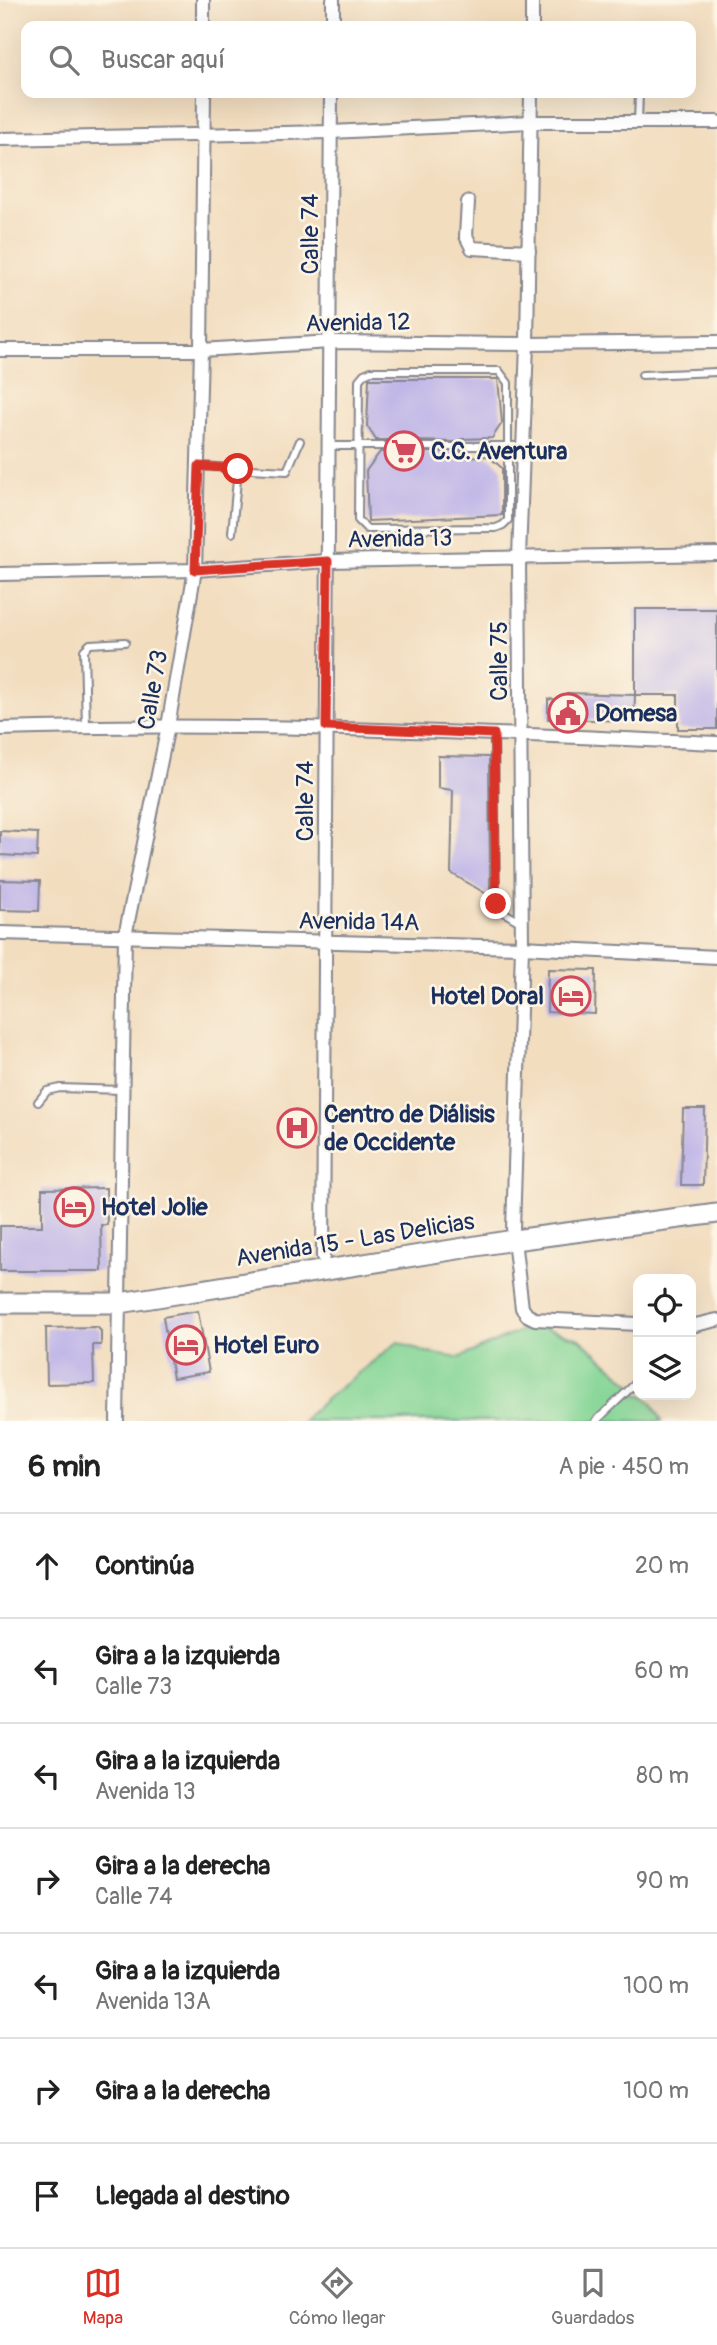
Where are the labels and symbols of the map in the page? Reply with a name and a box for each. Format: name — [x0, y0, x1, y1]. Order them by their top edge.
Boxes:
street label: Calle 74 — [296, 193, 325, 275]
street label: Avenida 12 — [305, 308, 411, 338]
supermarket icon: C.C. Aventura — [383, 430, 425, 472]
place label: C.C. Aventura — [431, 437, 567, 466]
route start — [222, 453, 253, 484]
street label: Avenida 13 — [347, 524, 453, 554]
street label: Calle 75 — [485, 621, 514, 701]
street label: Calle 73 — [132, 648, 174, 732]
public building icon: Domesa — [547, 692, 589, 734]
place label: Domesa — [595, 699, 677, 728]
street label: Calle 74 — [291, 760, 320, 842]
route end — [480, 888, 511, 919]
street label: Avenida 14A — [298, 906, 420, 938]
hotel icon: Hotel Doral — [550, 975, 592, 1017]
place label: Hotel Doral — [430, 982, 544, 1011]
place label: Centro de Diálisis de Occidente — [324, 1100, 495, 1157]
hospital icon: Centro de Diálisis de Occidente — [276, 1107, 318, 1149]
hotel icon: Hotel Jolie — [53, 1186, 95, 1228]
place label: Hotel Jolie — [101, 1193, 209, 1222]
street label: Avenida 15 - Las Delicias — [234, 1207, 477, 1273]
hotel icon: Hotel Euro — [165, 1324, 207, 1366]
place label: Hotel Euro — [213, 1331, 319, 1360]

